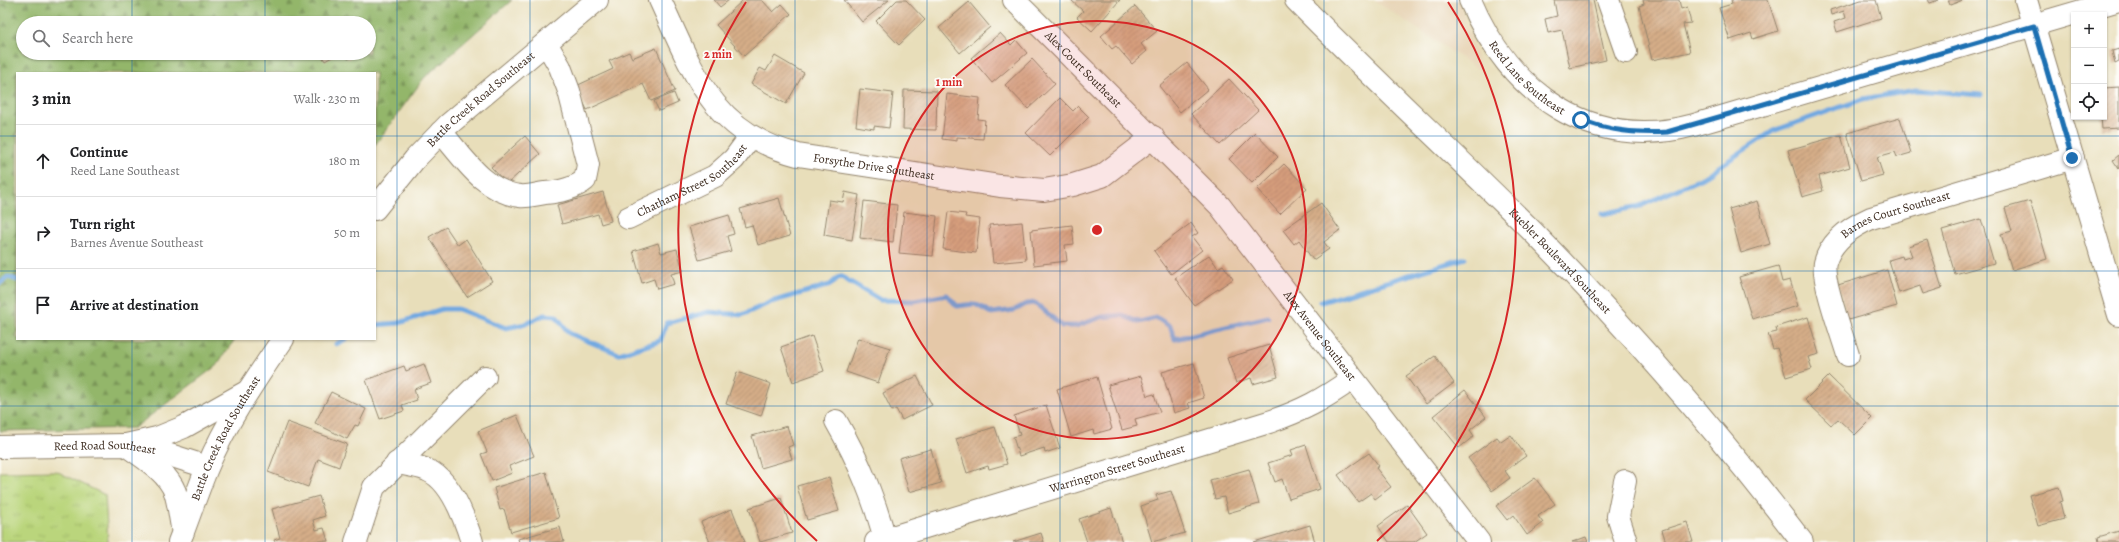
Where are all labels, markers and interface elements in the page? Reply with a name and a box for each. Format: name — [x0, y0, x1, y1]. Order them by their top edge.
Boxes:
map controls — [2071, 12, 2107, 120]
button: + — [2071, 12, 2107, 48]
search box — [16, 16, 376, 60]
icon: search — [30, 27, 52, 49]
street label: Alex Court Southeast — [1041, 27, 1125, 111]
text: Search here — [62, 28, 133, 48]
street label: Reed Lane Southeast — [1485, 37, 1568, 118]
text: 2 min — [704, 46, 732, 62]
street label: Battle Creek Road Southeast — [423, 48, 538, 150]
button: − — [2071, 48, 2107, 84]
text: 1 min — [936, 74, 963, 90]
button: locate — [2071, 84, 2107, 120]
text: 3 min — [32, 87, 71, 110]
text: Walk · 230 m — [294, 90, 360, 107]
route start — [1572, 111, 1590, 129]
street label: Chatham Street Southeast — [634, 140, 751, 221]
text: Continue — [70, 142, 128, 162]
street label: Forsythe Drive Southeast — [812, 149, 936, 184]
route end — [2063, 149, 2081, 167]
icon: ahead — [32, 150, 54, 172]
text: 180 m — [329, 152, 360, 169]
text: Reed Lane Southeast — [70, 162, 180, 179]
street label: Barnes Court Southeast — [1837, 187, 1952, 242]
street label: Kuebler Boulevard Southeast — [1505, 204, 1615, 317]
text: Turn right — [70, 214, 135, 234]
icon: right — [32, 222, 54, 244]
centre of rings — [1090, 223, 1104, 237]
text: 50 m — [334, 224, 360, 241]
text: Barnes Avenue Southeast — [70, 234, 204, 251]
street label: Alex Avenue Southeast — [1279, 286, 1360, 384]
icon: arrive — [32, 294, 54, 316]
text: Arrive at destination — [70, 295, 199, 315]
street label: Battle Creek Road Southeast — [187, 373, 264, 503]
street label: Reed Road Southeast — [53, 437, 157, 458]
street label: Warrington Street Southeast — [1046, 440, 1187, 497]

